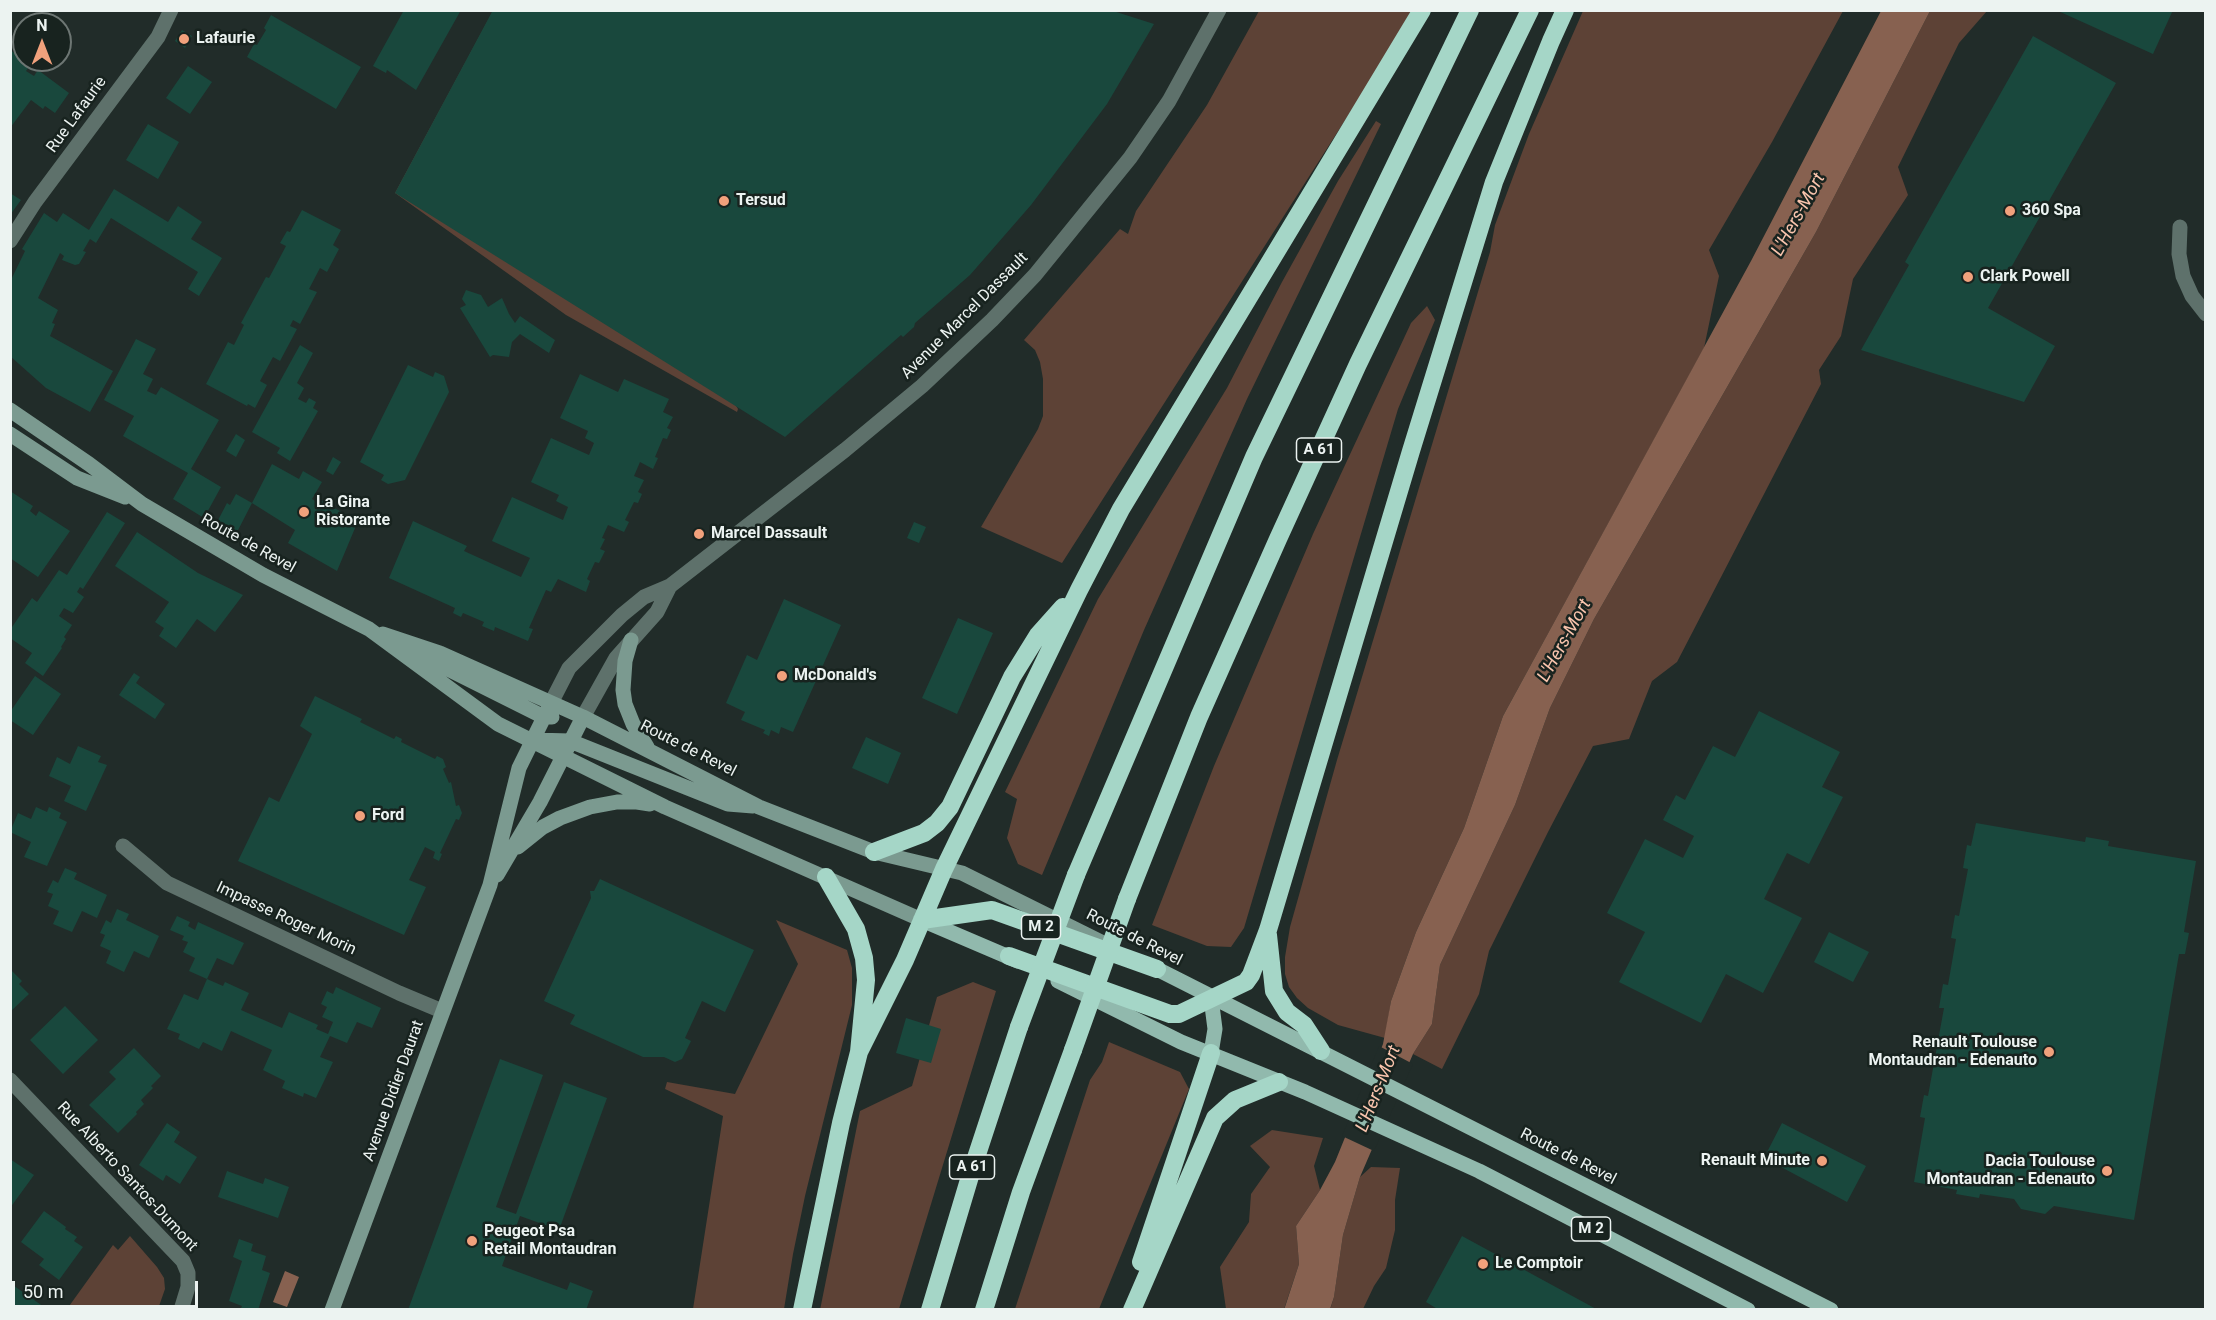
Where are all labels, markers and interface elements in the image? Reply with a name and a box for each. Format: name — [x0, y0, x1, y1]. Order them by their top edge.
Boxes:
north arrow — [12, 12, 72, 72]
text: N — [36, 16, 48, 35]
place label: Lafaurie — [196, 29, 255, 49]
marker: Lafaurie — [177, 32, 191, 46]
street label: Rue Lafaurie — [43, 73, 111, 157]
water label: L'Hers-Mort — [1767, 170, 1831, 260]
place label: Tersud — [736, 191, 786, 211]
marker: Tersud — [717, 194, 731, 208]
place label: 360 Spa — [2022, 201, 2081, 221]
marker: 360 Spa — [2003, 204, 2017, 218]
street label: Avenue Marcel Dassault — [898, 249, 1032, 383]
place label: Clark Powell — [1980, 267, 2070, 287]
marker: Clark Powell — [1961, 270, 1975, 284]
road number: A 61 — [1296, 438, 1342, 462]
place label: La Gina Ristorante — [316, 493, 390, 531]
marker: La Gina Ristorante — [297, 505, 311, 519]
street label: Route de Revel — [197, 510, 299, 578]
place label: Marcel Dassault — [711, 524, 827, 544]
marker: Marcel Dassault — [692, 527, 706, 541]
water label: L'Hers-Mort — [1533, 596, 1597, 686]
place label: McDonald's — [794, 666, 877, 686]
marker: McDonald's — [775, 669, 789, 683]
street label: Route de Revel — [637, 717, 739, 781]
place label: Ford — [372, 806, 404, 826]
marker: Ford — [353, 809, 367, 823]
street label: Impasse Roger Morin — [213, 878, 359, 960]
street label: Route de Revel — [1083, 906, 1185, 970]
road number: M 2 — [1022, 915, 1060, 939]
street label: Avenue Didier Daurat — [360, 1018, 428, 1164]
place label: Renault Toulouse Montaudran - Edenauto — [1868, 1033, 2037, 1071]
water label: L'Hers-Mort — [1352, 1043, 1406, 1135]
marker: Renault Toulouse Montaudran - Edenauto — [2042, 1045, 2056, 1059]
street label: Rue Alberto Santos-Dumont — [53, 1098, 201, 1256]
street label: Route de Revel — [1517, 1125, 1619, 1189]
place label: Renault Minute — [1701, 1151, 1810, 1171]
place label: Dacia Toulouse Montaudran - Edenauto — [1926, 1152, 2095, 1190]
marker: Renault Minute — [1815, 1154, 1829, 1168]
road number: A 61 — [950, 1155, 994, 1179]
marker: Dacia Toulouse Montaudran - Edenauto — [2100, 1164, 2114, 1178]
road number: M 2 — [1572, 1217, 1610, 1241]
place label: Peugeot Psa Retail Montaudran — [484, 1222, 616, 1260]
marker: Peugeot Psa Retail Montaudran — [465, 1234, 479, 1248]
place label: Le Comptoir — [1495, 1254, 1583, 1274]
marker: Le Comptoir — [1476, 1257, 1490, 1271]
scale bar — [15, 1269, 201, 1307]
text: 50 m — [23, 1281, 63, 1302]

